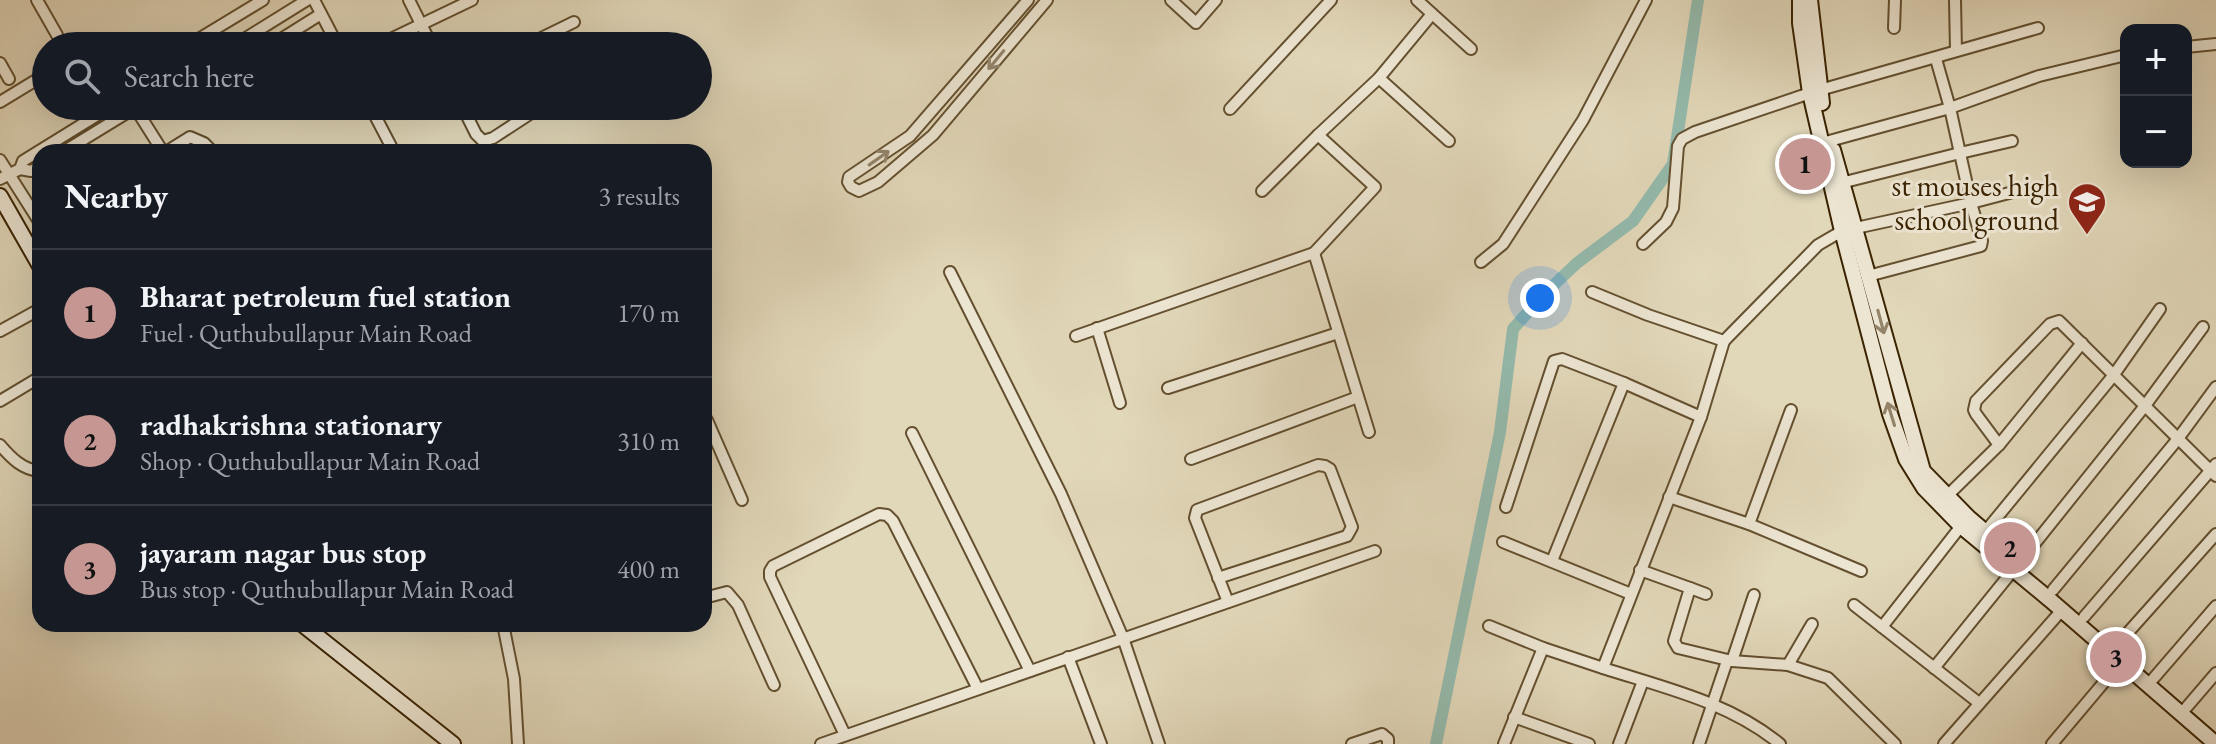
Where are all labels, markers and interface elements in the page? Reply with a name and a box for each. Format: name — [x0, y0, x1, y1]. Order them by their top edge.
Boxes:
map controls — [2120, 24, 2192, 168]
button: + — [2120, 24, 2192, 96]
search box — [32, 32, 712, 120]
one-way arrow — [987, 49, 1005, 69]
icon: search — [60, 54, 104, 98]
text: Search here — [124, 57, 254, 96]
button: − — [2120, 96, 2192, 168]
pin: 1 — [1779, 134, 1831, 194]
one-way arrow — [868, 150, 890, 166]
place label: st mouses high school ground — [1892, 166, 2060, 239]
text: Nearby — [64, 174, 168, 218]
text: 3 results — [599, 179, 680, 213]
school or university icon: st mouses high school ground — [2066, 181, 2108, 236]
text: Bharat petroleum fuel station — [140, 277, 511, 316]
your location — [1520, 278, 1560, 318]
text: 1 — [83, 296, 97, 330]
text: 170 m — [617, 296, 680, 330]
one-way arrow — [1874, 308, 1889, 334]
text: Fuel · Quthubullapur Main Road — [140, 316, 472, 350]
one-way arrow — [1883, 402, 1898, 428]
text: radhakrishna stationary — [140, 405, 442, 444]
text: 2 — [83, 424, 97, 458]
text: 310 m — [617, 424, 680, 458]
text: Shop · Quthubullapur Main Road — [140, 444, 480, 478]
pin: 2 — [1984, 518, 2036, 578]
text: jayaram nagar bus stop — [140, 533, 426, 572]
text: 3 — [83, 552, 97, 586]
text: 400 m — [617, 552, 680, 586]
text: Bus stop · Quthubullapur Main Road — [140, 572, 514, 606]
pin: 3 — [2090, 627, 2142, 687]

